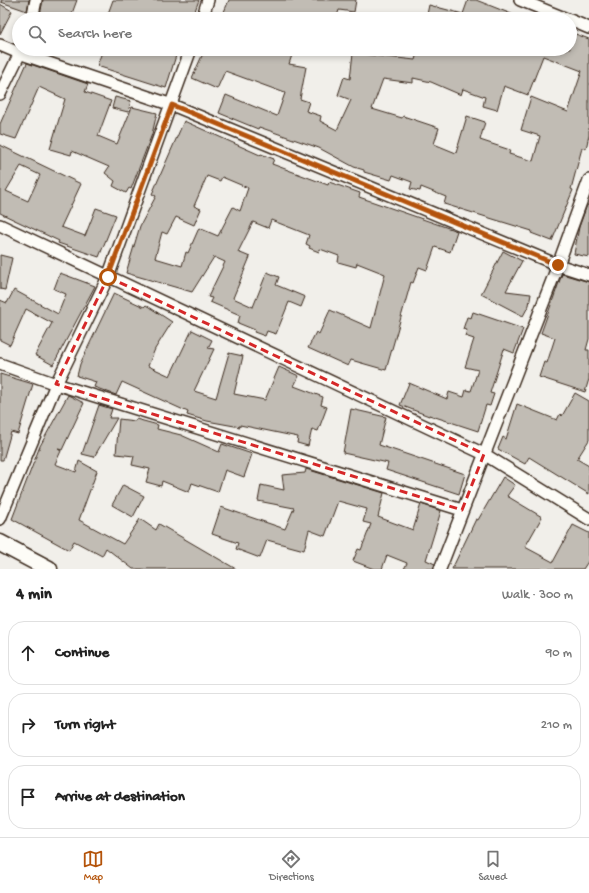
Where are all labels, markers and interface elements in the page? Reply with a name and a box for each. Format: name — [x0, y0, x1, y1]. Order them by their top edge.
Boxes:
search box — [12, 12, 577, 56]
icon: search — [26, 23, 48, 45]
text: Search here — [58, 25, 132, 43]
route end — [549, 256, 567, 274]
route start — [99, 268, 117, 286]
text: 4 min — [16, 585, 52, 605]
text: Walk · 300 m — [502, 588, 573, 603]
icon: ahead — [17, 642, 39, 664]
text: Continue — [55, 644, 109, 662]
text: 90 m — [546, 646, 572, 661]
icon: right — [17, 714, 39, 736]
text: Turn right — [55, 716, 115, 734]
text: 210 m — [541, 718, 572, 733]
icon: arrive — [17, 786, 39, 808]
text: Arrive at destination — [55, 788, 185, 806]
tab: Map — [82, 848, 104, 884]
tab: Directions — [269, 848, 314, 884]
tab: Saved — [478, 848, 507, 884]

